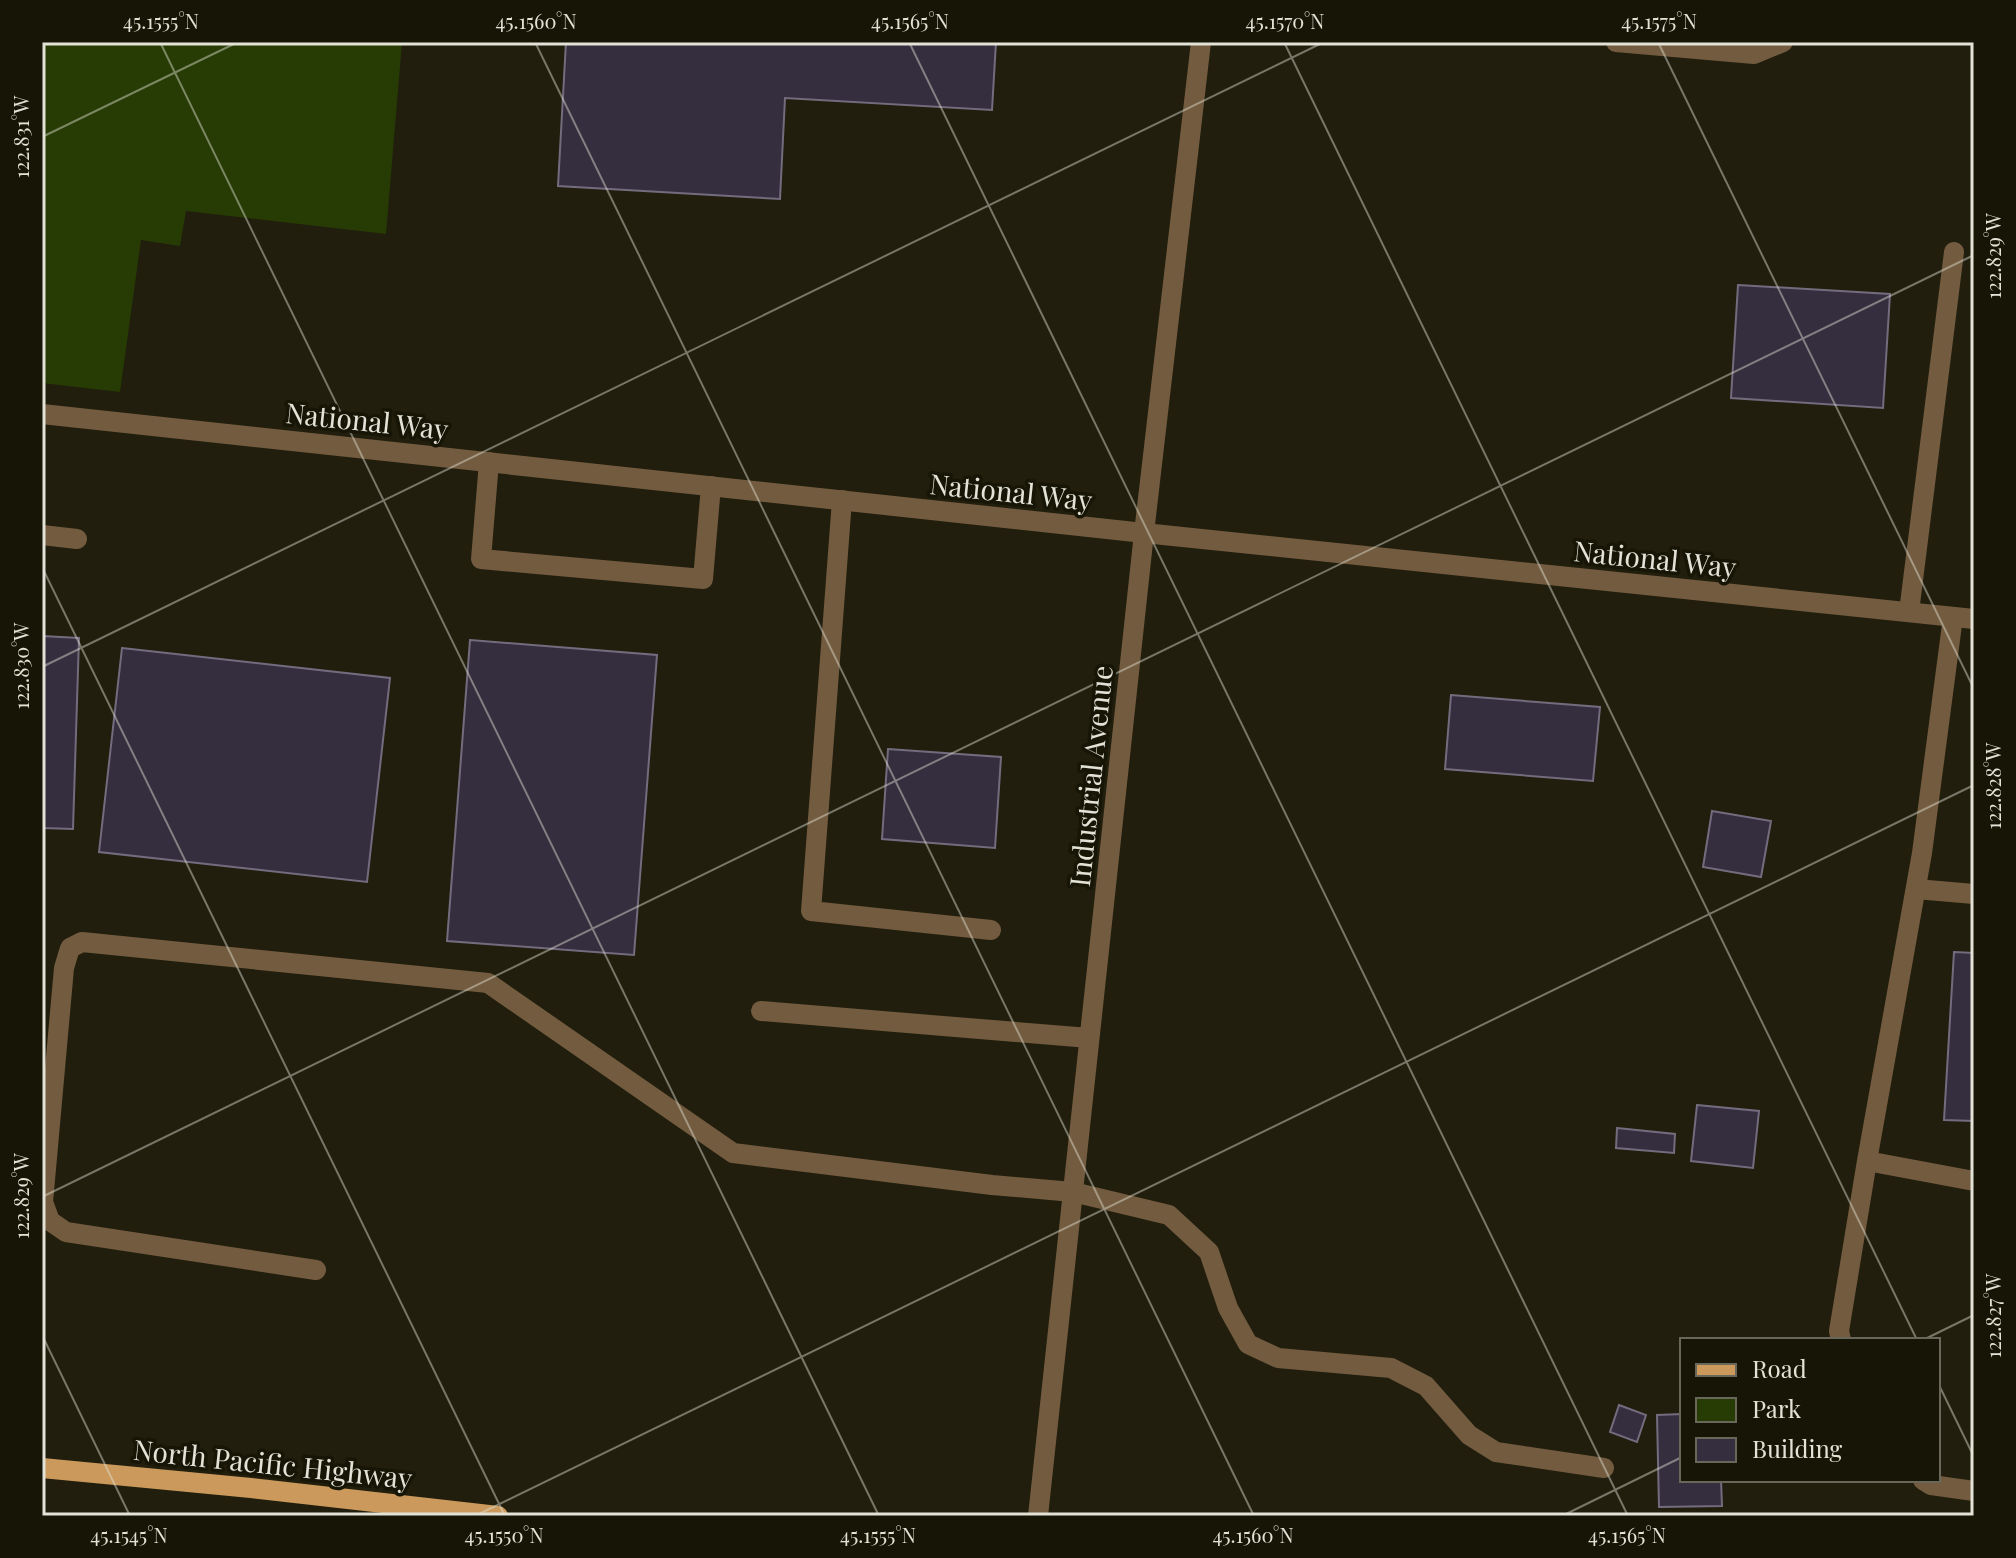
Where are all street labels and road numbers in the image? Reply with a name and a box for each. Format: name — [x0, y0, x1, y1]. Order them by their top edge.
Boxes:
street label: National Way — [284, 393, 450, 447]
street label: National Way — [928, 464, 1094, 518]
street label: National Way — [1572, 531, 1738, 585]
street label: Industrial Avenue — [1060, 664, 1120, 888]
street label: North Pacific Highway — [132, 1430, 414, 1496]

